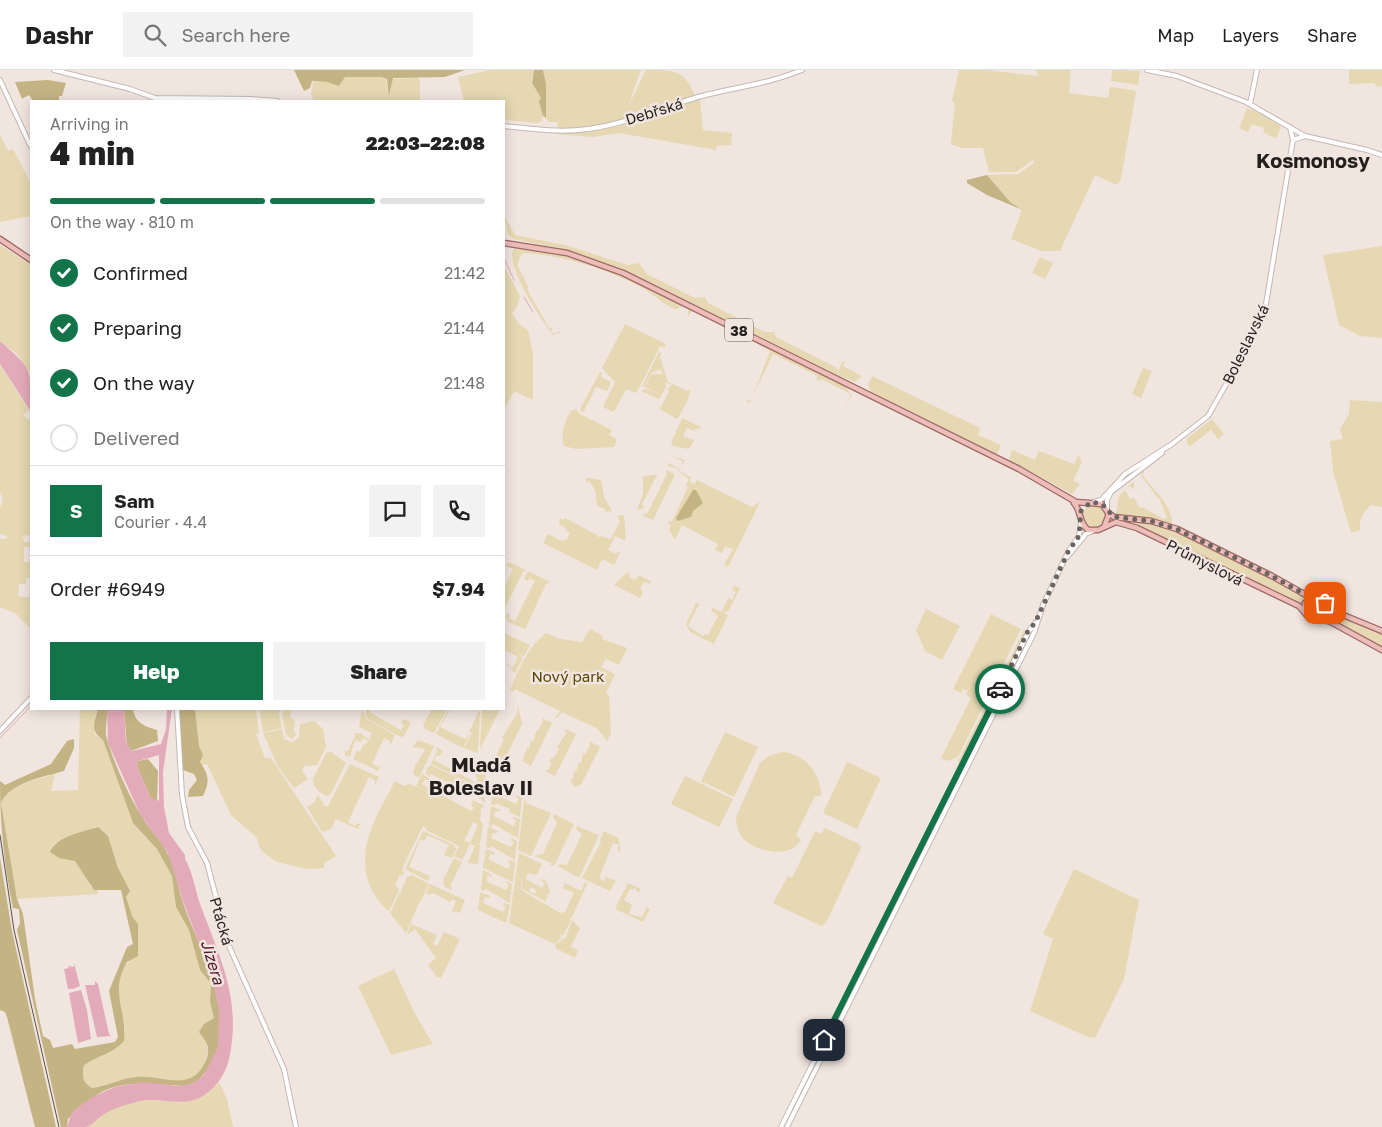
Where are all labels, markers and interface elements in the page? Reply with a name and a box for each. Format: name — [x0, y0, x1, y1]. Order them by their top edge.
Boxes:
search box — [123, 12, 473, 57]
text: Dashr — [25, 20, 93, 49]
icon: search — [141, 21, 169, 49]
text: Search here — [181, 23, 290, 46]
text: Map — [1157, 24, 1194, 46]
text: Layers — [1222, 24, 1279, 46]
text: Share — [1307, 24, 1357, 46]
street label: Debřská — [623, 94, 685, 128]
text: Arriving in — [50, 114, 129, 134]
text: 22:03–22:08 — [366, 131, 485, 154]
text: 4 min — [50, 134, 135, 172]
district label: Kosmonosy — [1256, 148, 1370, 172]
text: On the way · 810 m — [50, 212, 194, 232]
icon: check — [50, 259, 78, 287]
text: Confirmed — [93, 261, 188, 284]
text: 21:42 — [444, 263, 485, 283]
street label: Boleslavská — [1218, 301, 1272, 387]
icon: check — [50, 314, 78, 342]
text: Preparing — [93, 316, 182, 339]
text: 21:44 — [444, 318, 485, 338]
road number: 38 — [725, 318, 753, 342]
icon: check — [50, 369, 78, 397]
text: On the way — [93, 371, 195, 394]
text: 21:48 — [444, 373, 485, 393]
text: Delivered — [93, 426, 180, 449]
button: chat — [369, 485, 421, 537]
button: phone — [433, 485, 485, 537]
text: Sam — [114, 489, 154, 512]
text: S — [70, 499, 82, 522]
text: Courier · 4.4 — [114, 512, 207, 532]
street label: Průmyslová — [1164, 535, 1246, 589]
text: Order #6949 — [50, 577, 165, 600]
text: $7.94 — [432, 577, 485, 600]
pin — [1304, 582, 1346, 624]
icon: bag — [1311, 589, 1339, 617]
button: Help — [50, 642, 263, 700]
button: Share — [273, 642, 485, 700]
courier — [975, 664, 1025, 714]
park label: Nový park — [531, 667, 605, 685]
icon: car — [986, 675, 1014, 703]
district label: Mladá Boleslav II — [429, 752, 533, 799]
street label: Ptácká — [207, 895, 237, 947]
water label: Jizera — [197, 937, 230, 988]
pin — [803, 1019, 845, 1061]
icon: home — [810, 1026, 838, 1054]

